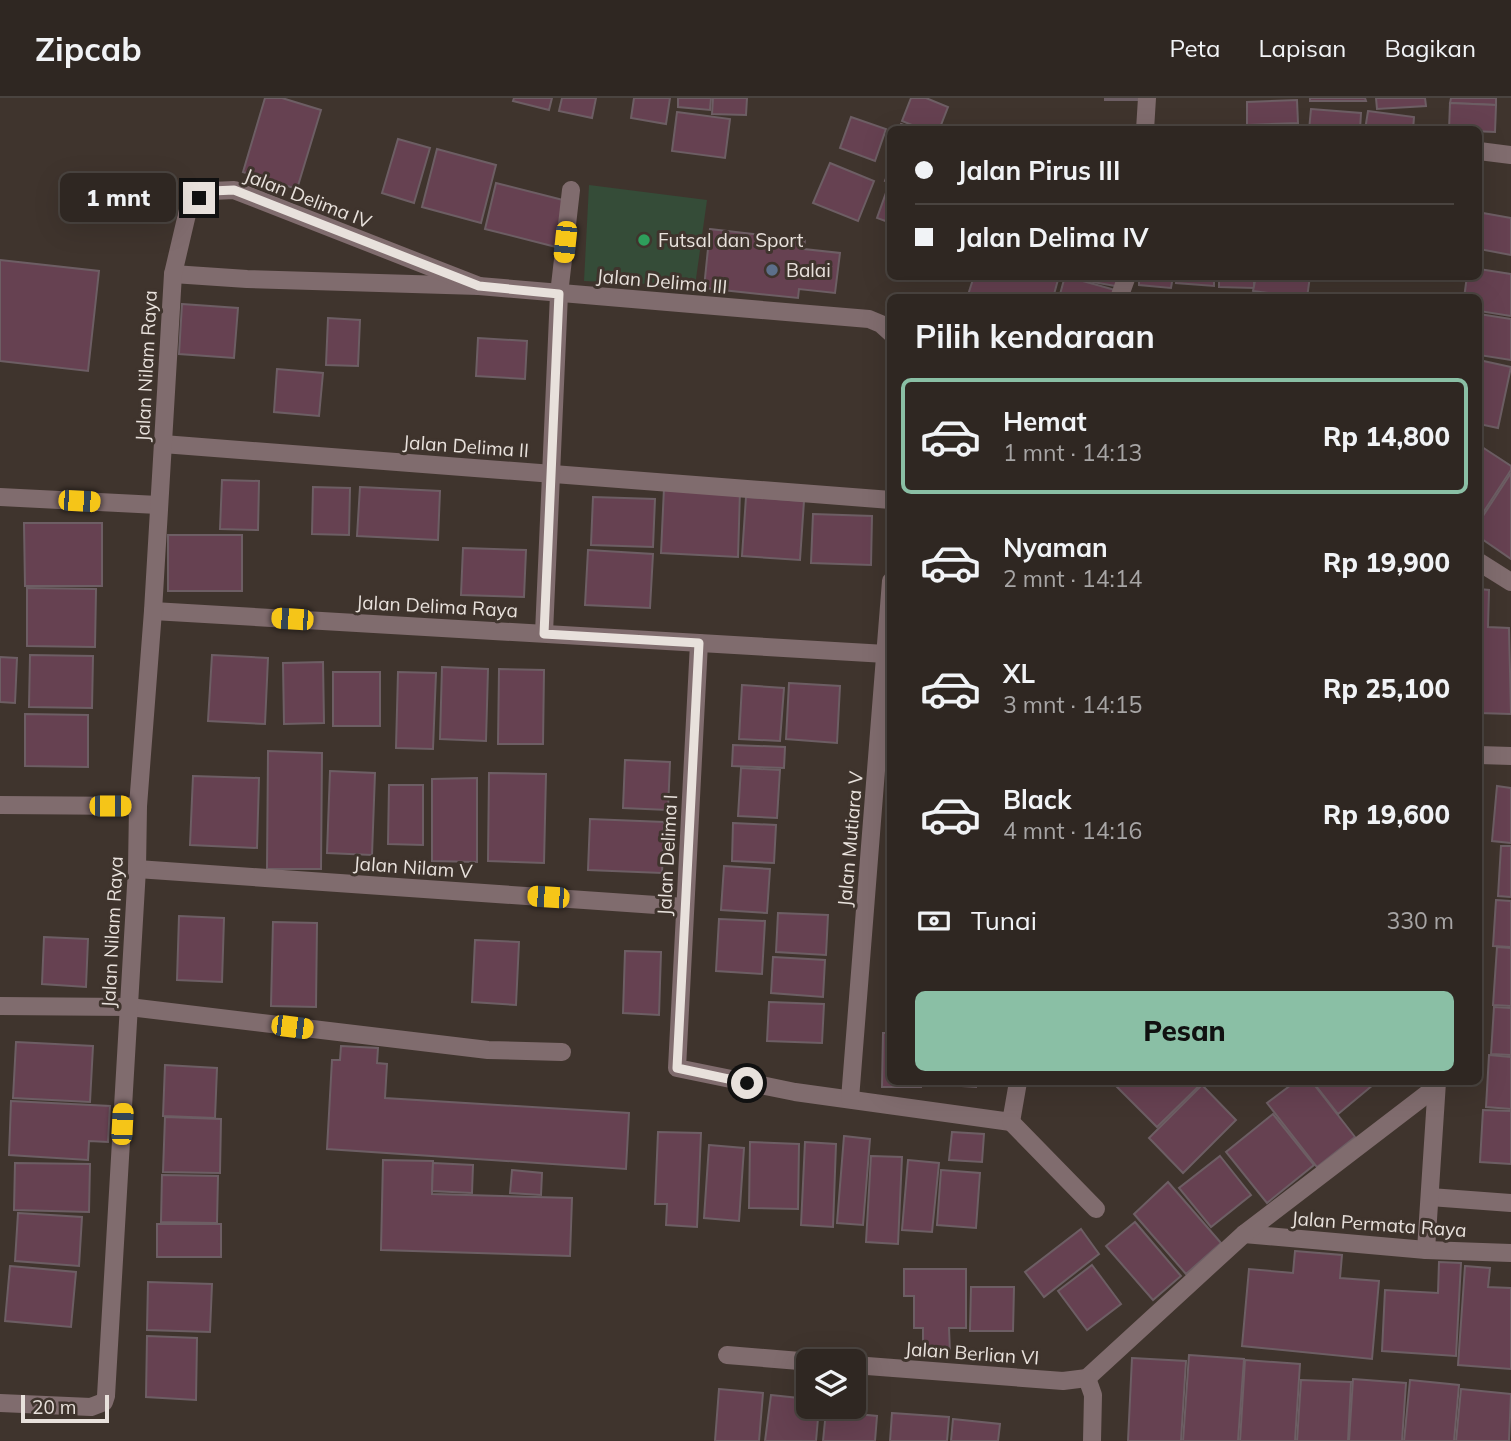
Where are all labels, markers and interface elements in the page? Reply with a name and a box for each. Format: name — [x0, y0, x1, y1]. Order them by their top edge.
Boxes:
text: Zipcab — [35, 28, 142, 69]
text: Peta — [1169, 33, 1220, 63]
text: Lapisan — [1258, 33, 1346, 63]
text: Bagikan — [1384, 33, 1476, 63]
text: Jalan Pirus III — [957, 154, 1120, 187]
street label: Jalan Delima IV — [241, 163, 376, 234]
callout: 1 mnt — [59, 174, 174, 222]
route end — [183, 182, 215, 214]
text: 1 mnt — [86, 183, 150, 212]
car — [553, 220, 578, 264]
text: Jalan Delima IV — [957, 221, 1149, 254]
place label: Futsal dan Sport — [658, 228, 804, 252]
marker: Futsal dan Sport — [636, 232, 652, 248]
place label: Balai — [786, 258, 831, 282]
marker: Balai — [764, 262, 780, 278]
street label: Jalan Delima III — [596, 263, 728, 299]
street label: Jalan Nilam Raya — [130, 290, 162, 442]
text: Pilih kendaraan — [915, 316, 1155, 356]
icon: car — [919, 405, 982, 468]
text: Hemat — [1003, 405, 1087, 438]
text: Rp 14,800 — [1323, 420, 1450, 453]
street label: Jalan Delima II — [402, 430, 530, 462]
text: 1 mnt · 14:13 — [1003, 438, 1142, 467]
car — [58, 489, 101, 513]
icon: car — [919, 531, 982, 594]
text: Nyaman — [1003, 531, 1108, 564]
text: Rp 19,900 — [1323, 546, 1450, 579]
text: 2 mnt · 14:14 — [1003, 564, 1142, 593]
street label: Jalan Delima Raya — [355, 590, 519, 622]
car — [271, 607, 314, 631]
icon: car — [919, 657, 982, 720]
text: XL — [1003, 657, 1035, 690]
text: Rp 25,100 — [1323, 672, 1450, 705]
text: 3 mnt · 14:15 — [1003, 690, 1142, 719]
street label: Jalan Mutiara V — [832, 770, 868, 908]
icon: car — [919, 783, 982, 846]
text: Black — [1003, 783, 1071, 816]
street label: Jalan Delima I — [652, 794, 682, 916]
car — [90, 796, 132, 817]
text: Rp 19,600 — [1323, 798, 1450, 831]
text: 4 mnt · 14:16 — [1003, 816, 1142, 845]
street label: Jalan Nilam V — [353, 851, 474, 883]
street label: Jalan Nilam Raya — [96, 856, 128, 1008]
car — [527, 885, 570, 909]
icon: cash — [915, 902, 953, 940]
text: Tunai — [971, 904, 1037, 937]
text: 330 m — [1386, 906, 1454, 935]
button: Pesan — [915, 991, 1454, 1071]
car — [270, 1014, 315, 1040]
route start — [731, 1067, 763, 1099]
car — [111, 1102, 134, 1146]
street label: Jalan Permata Raya — [1291, 1206, 1467, 1242]
street label: Jalan Berlian VI — [904, 1336, 1040, 1370]
map controls — [796, 1349, 866, 1419]
button: layers — [796, 1349, 866, 1419]
scale bar — [21, 1392, 108, 1424]
text: 20 m — [32, 1395, 76, 1419]

